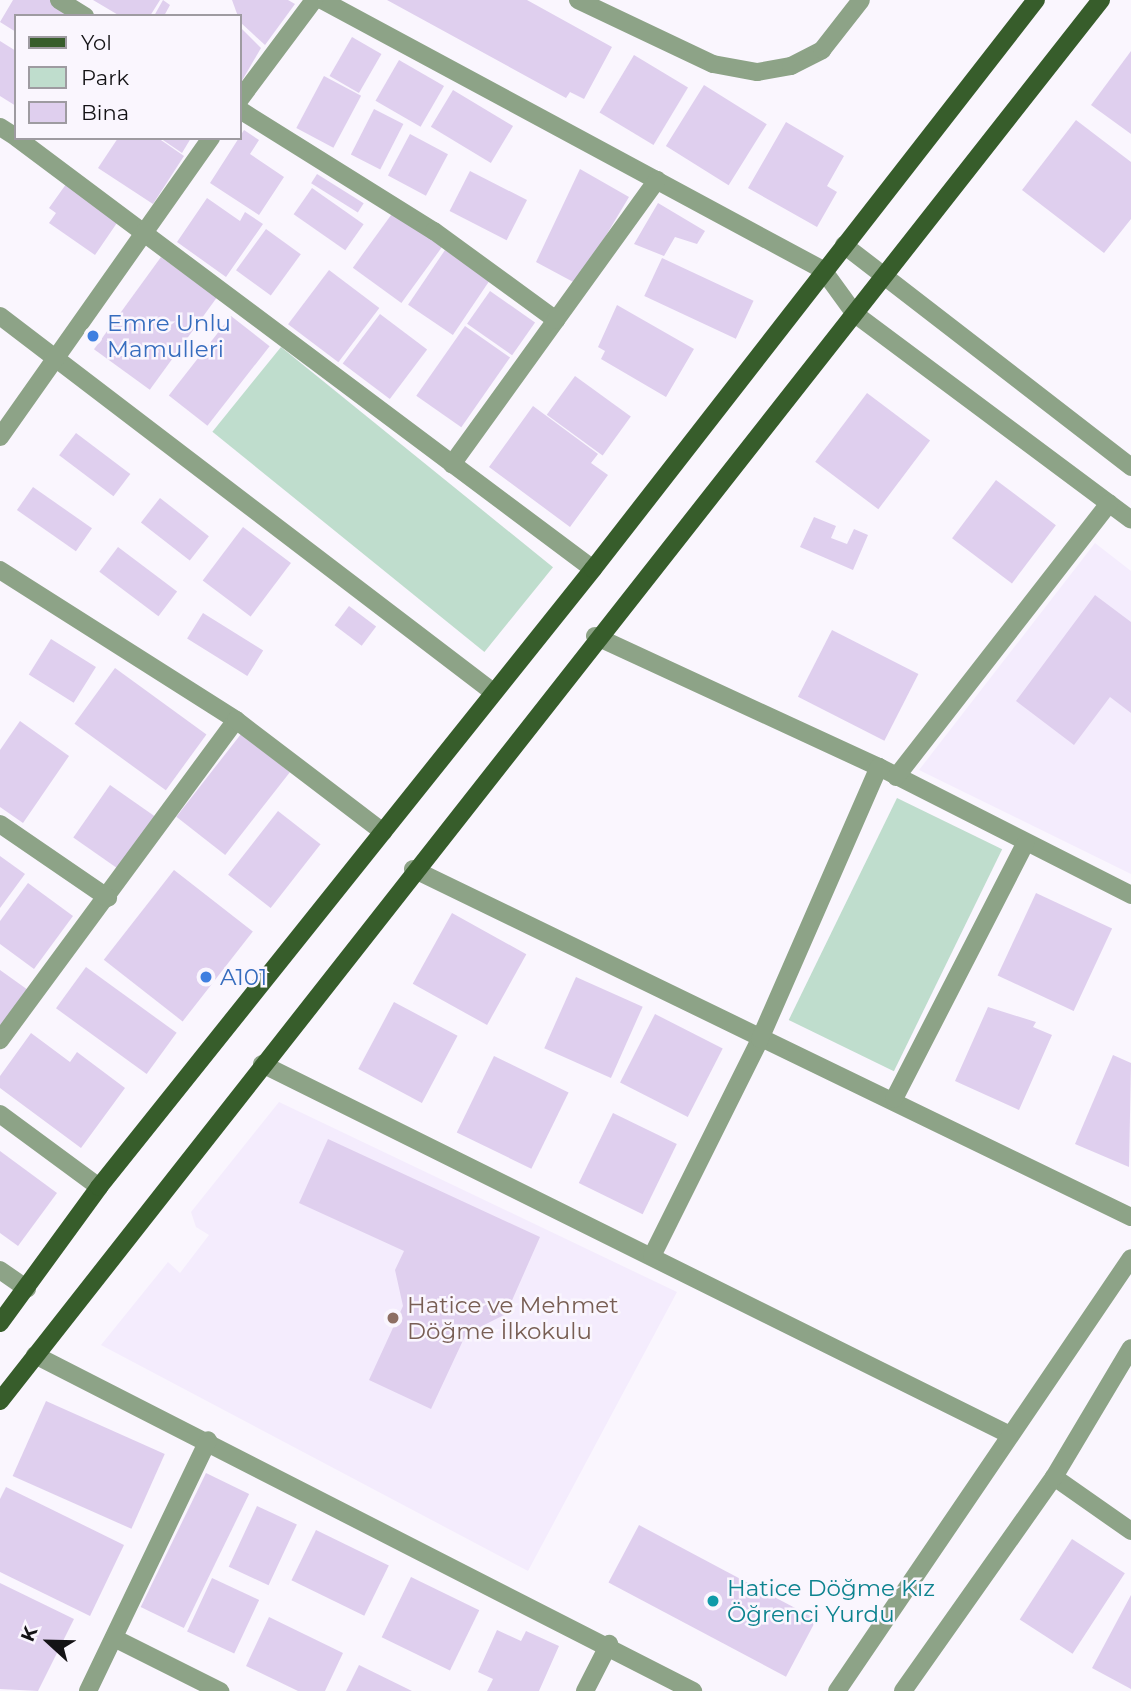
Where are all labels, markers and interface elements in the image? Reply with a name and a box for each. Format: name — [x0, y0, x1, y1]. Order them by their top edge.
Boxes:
legend — [14, 14, 242, 140]
text: Yol — [81, 30, 112, 55]
text: Park — [81, 65, 129, 90]
text: Bina — [81, 100, 129, 125]
place label: Emre Unlu Mamulleri — [107, 309, 231, 363]
marker: Emre Unlu Mamulleri — [85, 328, 101, 344]
place label: A101 — [220, 963, 267, 991]
marker: A101 — [198, 969, 214, 985]
place label: Hatice ve Mehmet Döğme İlkokulu — [407, 1291, 619, 1345]
marker: Hatice ve Mehmet Döğme İlkokulu — [385, 1310, 401, 1326]
place label: Hatice Döğme Kız Öğrenci Yurdu — [727, 1574, 935, 1628]
marker: Hatice Döğme Kız Öğrenci Yurdu — [705, 1593, 721, 1609]
north arrow — [14, 1607, 84, 1677]
text: K — [16, 1623, 42, 1645]

